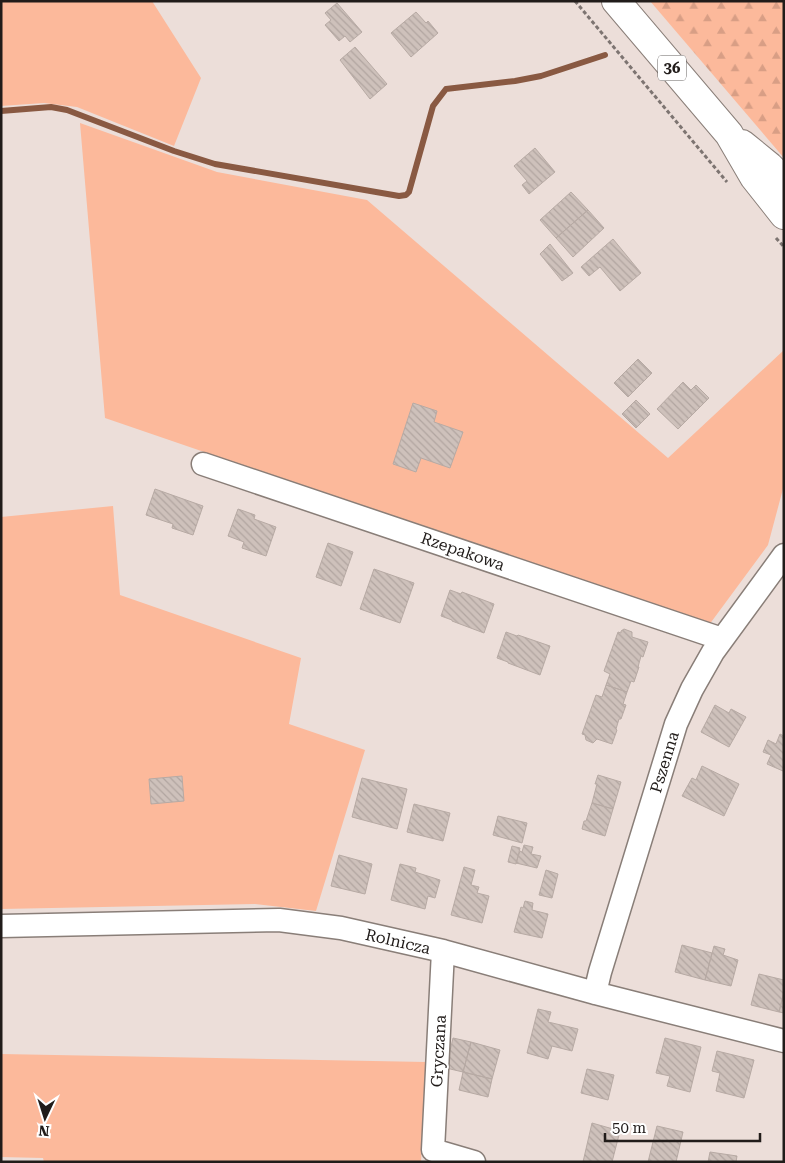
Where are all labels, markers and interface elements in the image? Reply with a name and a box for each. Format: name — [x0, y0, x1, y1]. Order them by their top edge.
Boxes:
road number: 36 — [658, 56, 686, 80]
street label: Rzepakowa — [419, 528, 507, 575]
street label: Pszenna — [646, 729, 683, 795]
street label: Rolnicza — [363, 925, 433, 958]
street label: Gryczana — [427, 1014, 450, 1088]
north arrow — [20, 1093, 70, 1143]
scale bar — [605, 1110, 760, 1142]
text: 50 m — [612, 1119, 647, 1137]
text: N — [38, 1123, 50, 1139]

